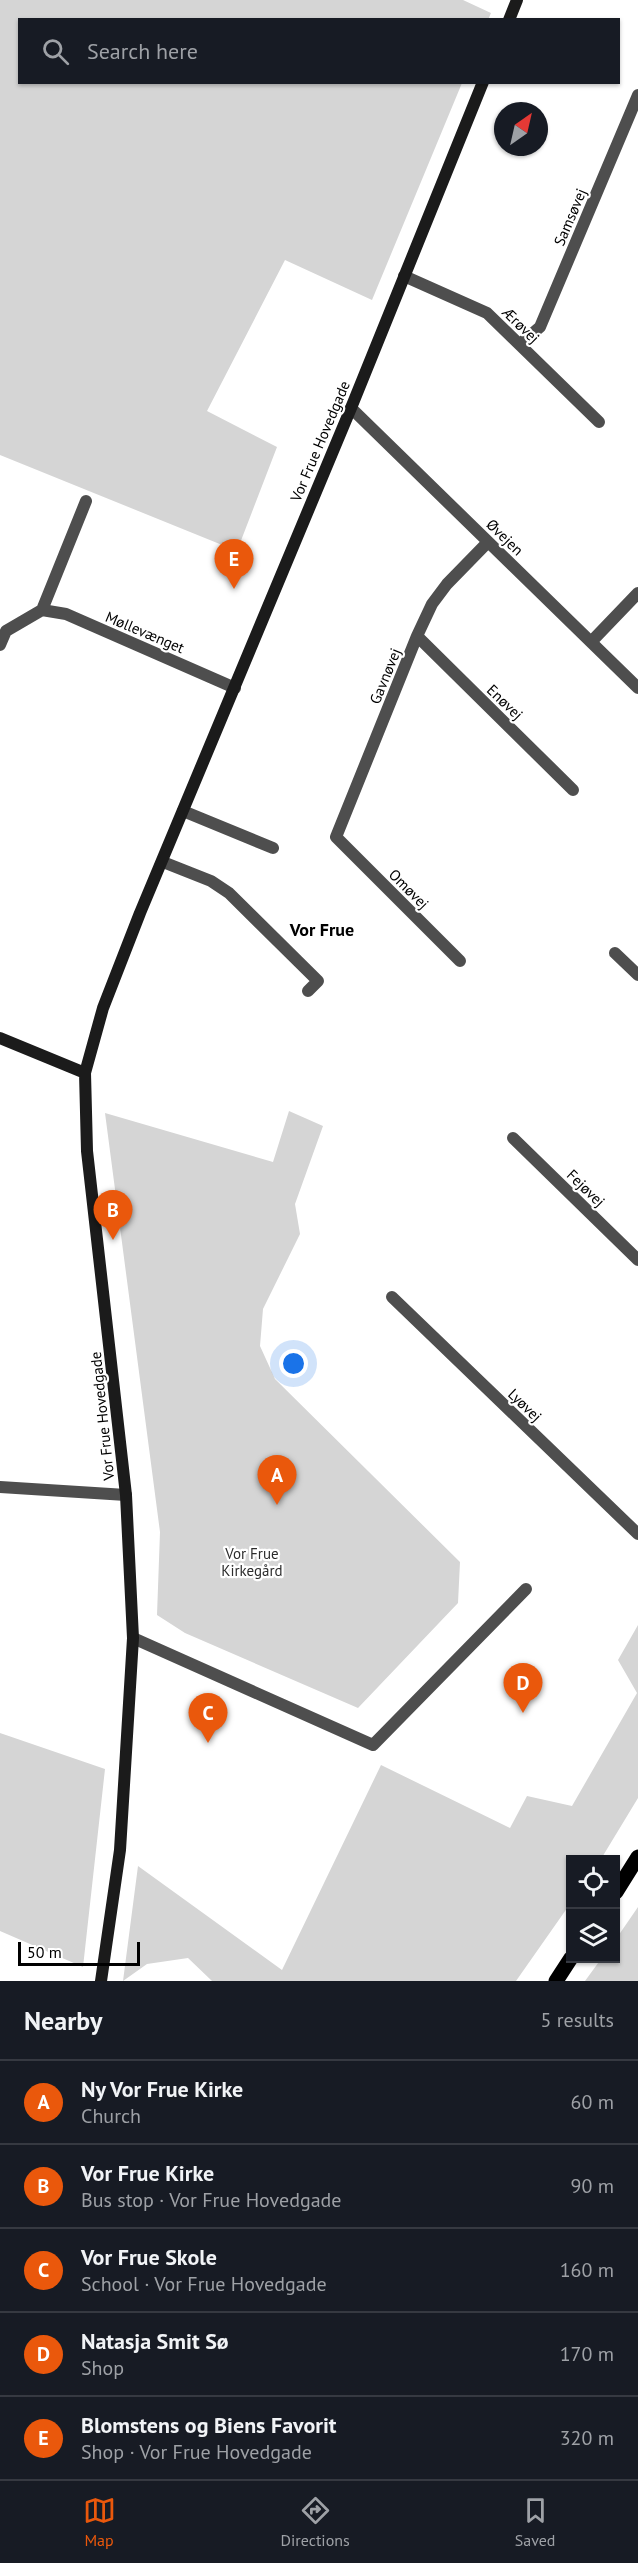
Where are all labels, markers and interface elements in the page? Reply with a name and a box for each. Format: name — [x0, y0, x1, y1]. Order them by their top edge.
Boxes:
search box — [18, 18, 620, 84]
icon: search — [39, 35, 72, 68]
text: Search here — [87, 37, 198, 65]
north arrow — [494, 102, 548, 156]
street label: Samsøvej — [549, 185, 591, 249]
street label: Ærøvej — [498, 302, 544, 347]
street label: Vor Frue Hovedgade — [286, 378, 354, 505]
street label: Øvejen — [482, 515, 528, 559]
pin: E — [214, 540, 254, 589]
street label: Møllevænget — [103, 607, 187, 657]
street label: Gavnøvej — [365, 645, 405, 707]
street label: Enøvej — [483, 680, 527, 724]
street label: Omøvej — [385, 865, 433, 913]
district label: Vor Frue — [289, 918, 354, 941]
street label: Fejøvej — [563, 1165, 609, 1211]
pin: B — [94, 1190, 132, 1240]
your location — [279, 1349, 308, 1378]
street label: Vor Frue Hovedgade — [86, 1351, 118, 1482]
street label: Lyøvej — [504, 1384, 546, 1426]
pin: A — [258, 1456, 296, 1505]
park label: Vor Frue Kirkegård — [221, 1544, 283, 1580]
pin: D — [504, 1664, 542, 1713]
pin: C — [188, 1694, 228, 1743]
map controls — [566, 1855, 620, 1963]
button: locate — [566, 1855, 620, 1909]
button: layers — [566, 1909, 620, 1963]
scale bar — [18, 1939, 140, 1966]
text: 50 m — [27, 1942, 62, 1962]
text: Nearby — [24, 2004, 102, 2037]
text: 5 results — [541, 2007, 614, 2033]
text: Ny Vor Frue Kirke — [81, 2075, 243, 2103]
text: A — [37, 2089, 50, 2115]
text: 60 m — [571, 2089, 614, 2115]
text: Church — [81, 2103, 141, 2129]
text: Vor Frue Kirke — [81, 2159, 214, 2187]
text: B — [38, 2173, 49, 2199]
text: 90 m — [571, 2173, 614, 2199]
text: Bus stop · Vor Frue Hovedgade — [81, 2187, 341, 2213]
text: Vor Frue Skole — [81, 2243, 217, 2271]
text: C — [38, 2257, 49, 2283]
text: 160 m — [560, 2257, 614, 2283]
text: School · Vor Frue Hovedgade — [81, 2271, 327, 2297]
text: Natasja Smit Sø — [81, 2327, 229, 2355]
text: D — [37, 2341, 50, 2367]
text: 170 m — [560, 2341, 614, 2367]
text: Shop — [81, 2355, 124, 2381]
text: Blomstens og Biens Favorit — [81, 2411, 337, 2439]
text: E — [38, 2425, 49, 2451]
text: 320 m — [560, 2425, 614, 2451]
text: Shop · Vor Frue Hovedgade — [81, 2439, 312, 2465]
tab: Map — [83, 2494, 116, 2550]
tab: Directions — [281, 2494, 350, 2550]
tab: Saved — [515, 2494, 555, 2550]

